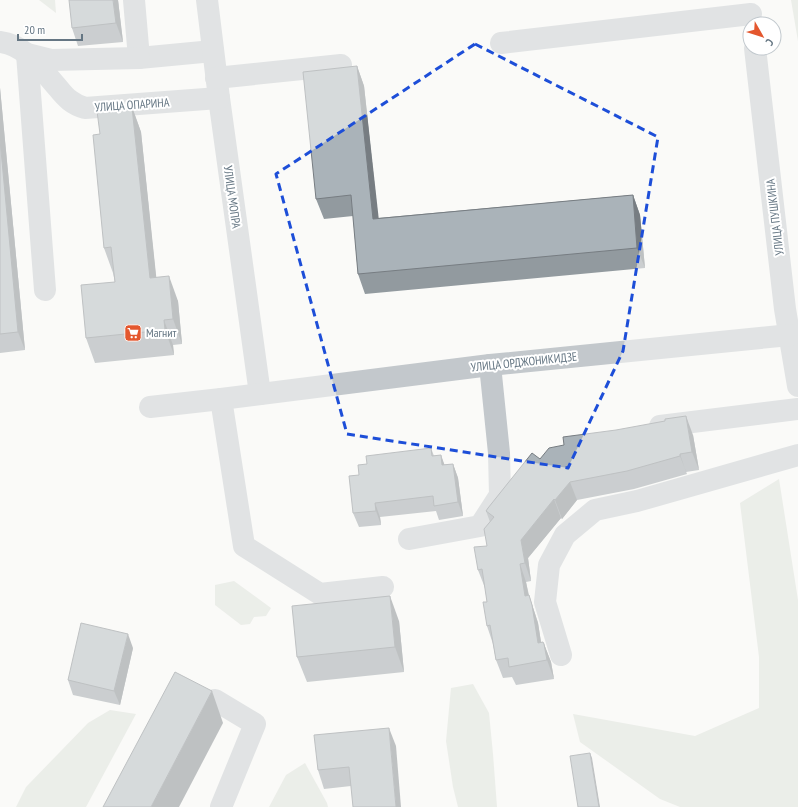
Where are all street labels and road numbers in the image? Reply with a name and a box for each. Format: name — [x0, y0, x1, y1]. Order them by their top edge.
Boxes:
street label: УЛИЦА ОПАРИНА — [94, 94, 170, 115]
street label: УЛИЦА МОПРА — [221, 165, 244, 230]
street label: УЛИЦА ПУШКИНА — [762, 178, 787, 256]
street label: УЛИЦА ОРДЖОНИКИДЗЕ — [470, 348, 578, 375]

